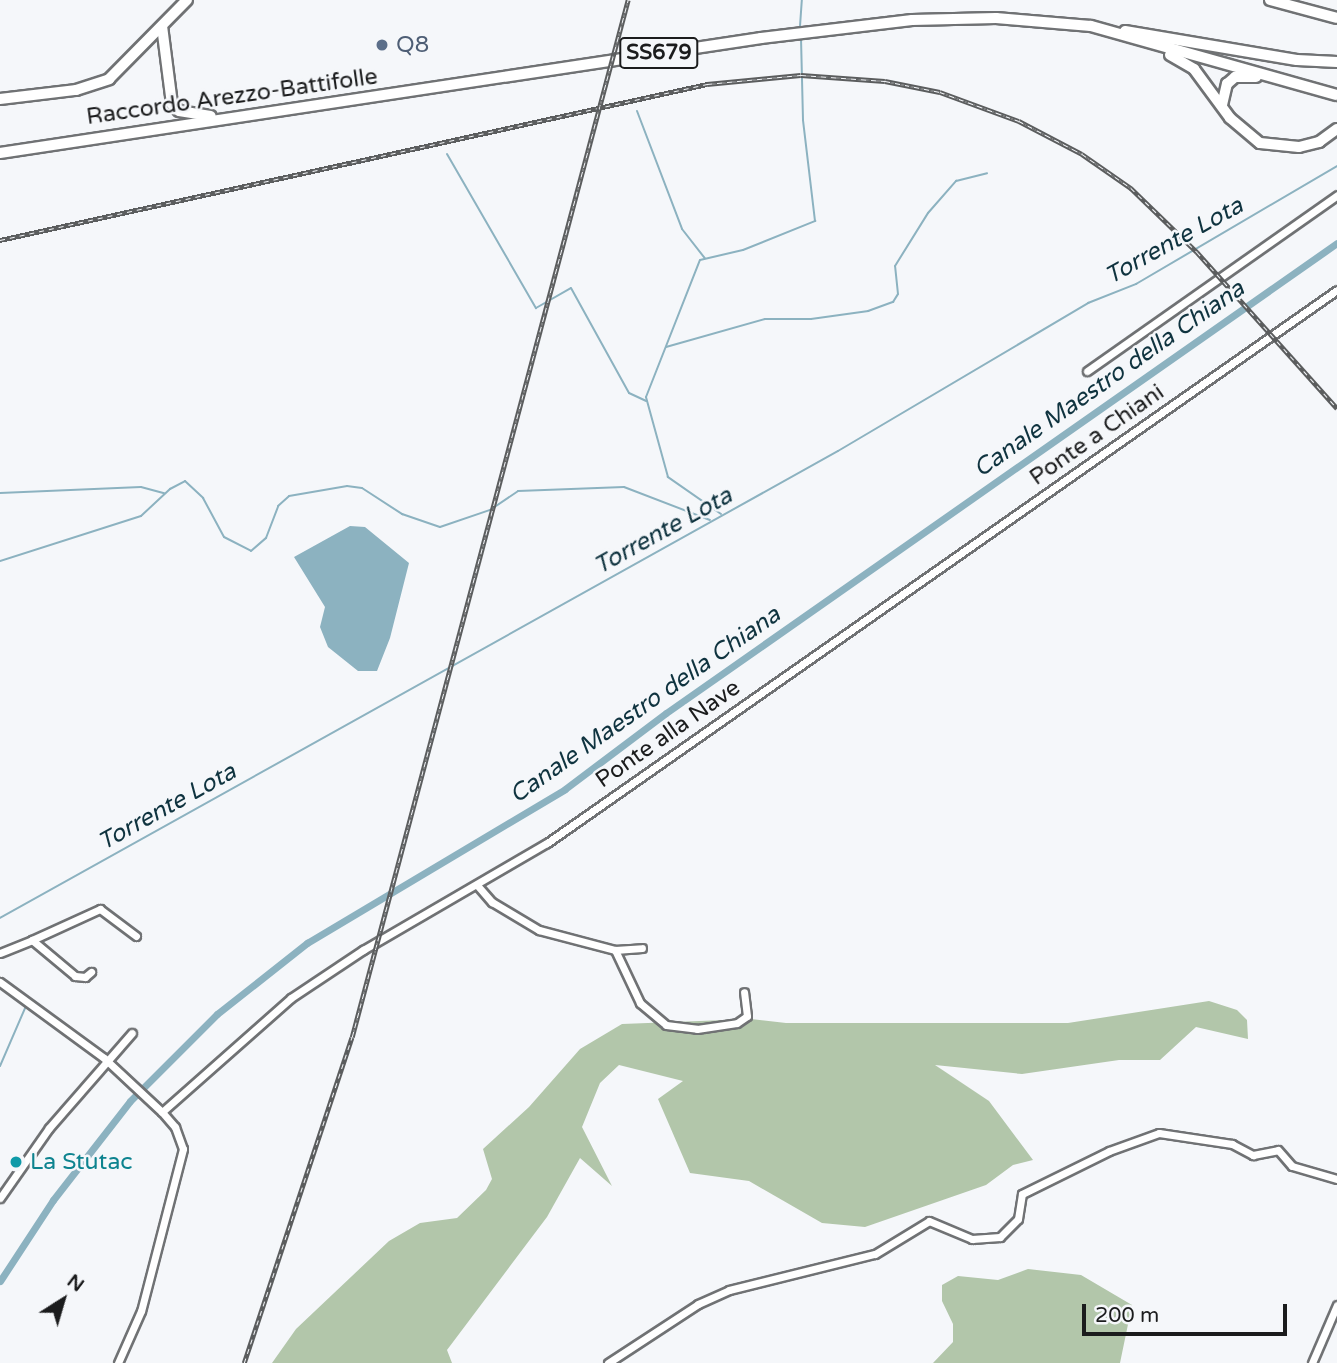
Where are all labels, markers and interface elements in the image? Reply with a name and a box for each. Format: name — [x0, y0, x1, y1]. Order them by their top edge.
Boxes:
place label: Q8 — [396, 31, 429, 59]
road number: SS679 — [619, 36, 699, 70]
marker: Q8 — [374, 37, 390, 53]
street label: Raccordo Arezzo-Battifolle — [85, 63, 379, 131]
water label: Torrente Lota — [1100, 191, 1248, 291]
water label: Canale Maestro della Chiana — [968, 274, 1250, 484]
street label: Ponte a Chiani — [1024, 378, 1170, 492]
water label: Torrente Lota — [589, 481, 737, 581]
water label: Canale Maestro della Chiana — [504, 600, 786, 810]
street label: Ponte alla Nave — [590, 674, 746, 794]
water label: Torrente Lota — [93, 757, 241, 857]
place label: La Stutac — [30, 1148, 133, 1176]
marker: La Stutac — [8, 1154, 24, 1170]
north arrow — [28, 1265, 98, 1335]
text: N — [63, 1270, 88, 1297]
scale bar — [1085, 1290, 1290, 1334]
text: 200 m — [1095, 1303, 1159, 1328]

